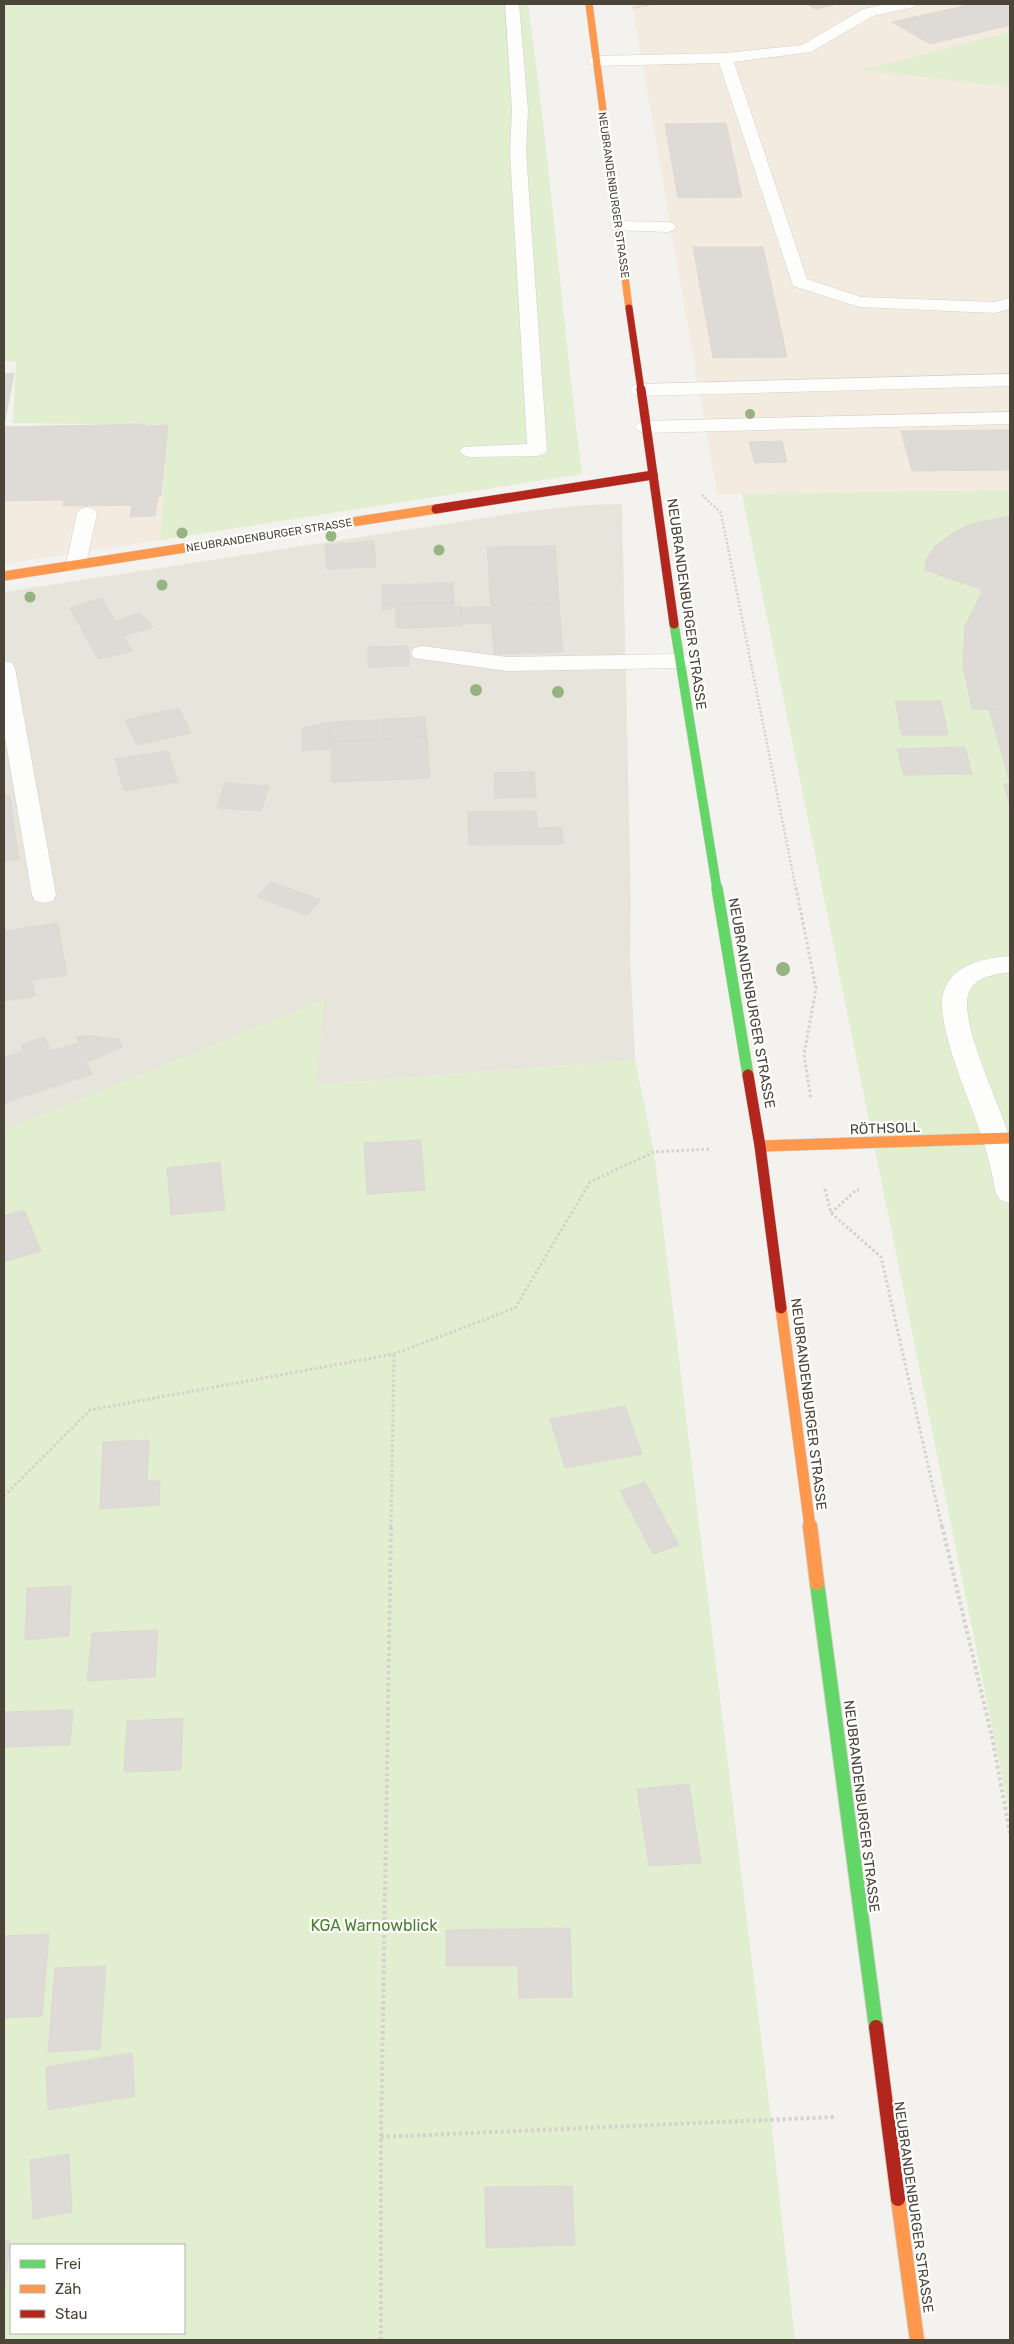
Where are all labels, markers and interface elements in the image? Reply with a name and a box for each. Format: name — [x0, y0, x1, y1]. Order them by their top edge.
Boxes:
street label: NEUBRANDENBURGER STRASSE — [595, 111, 632, 279]
street label: NEUBRANDENBURGER STRASSE — [663, 497, 710, 711]
street label: NEUBRANDENBURGER STRASSE — [185, 516, 353, 555]
street label: NEUBRANDENBURGER STRASSE — [725, 896, 778, 1110]
street label: RÖTHSOLL — [850, 1119, 921, 1138]
street label: NEUBRANDENBURGER STRASSE — [787, 1297, 830, 1511]
street label: NEUBRANDENBURGER STRASSE — [840, 1699, 883, 1913]
park label: KGA Warnowblick — [311, 1916, 438, 1935]
street label: NEUBRANDENBURGER STRASSE — [890, 2100, 937, 2314]
legend — [10, 2244, 185, 2334]
text: Frei — [55, 2255, 81, 2273]
text: Zäh — [55, 2280, 81, 2298]
text: Stau — [55, 2305, 88, 2323]

